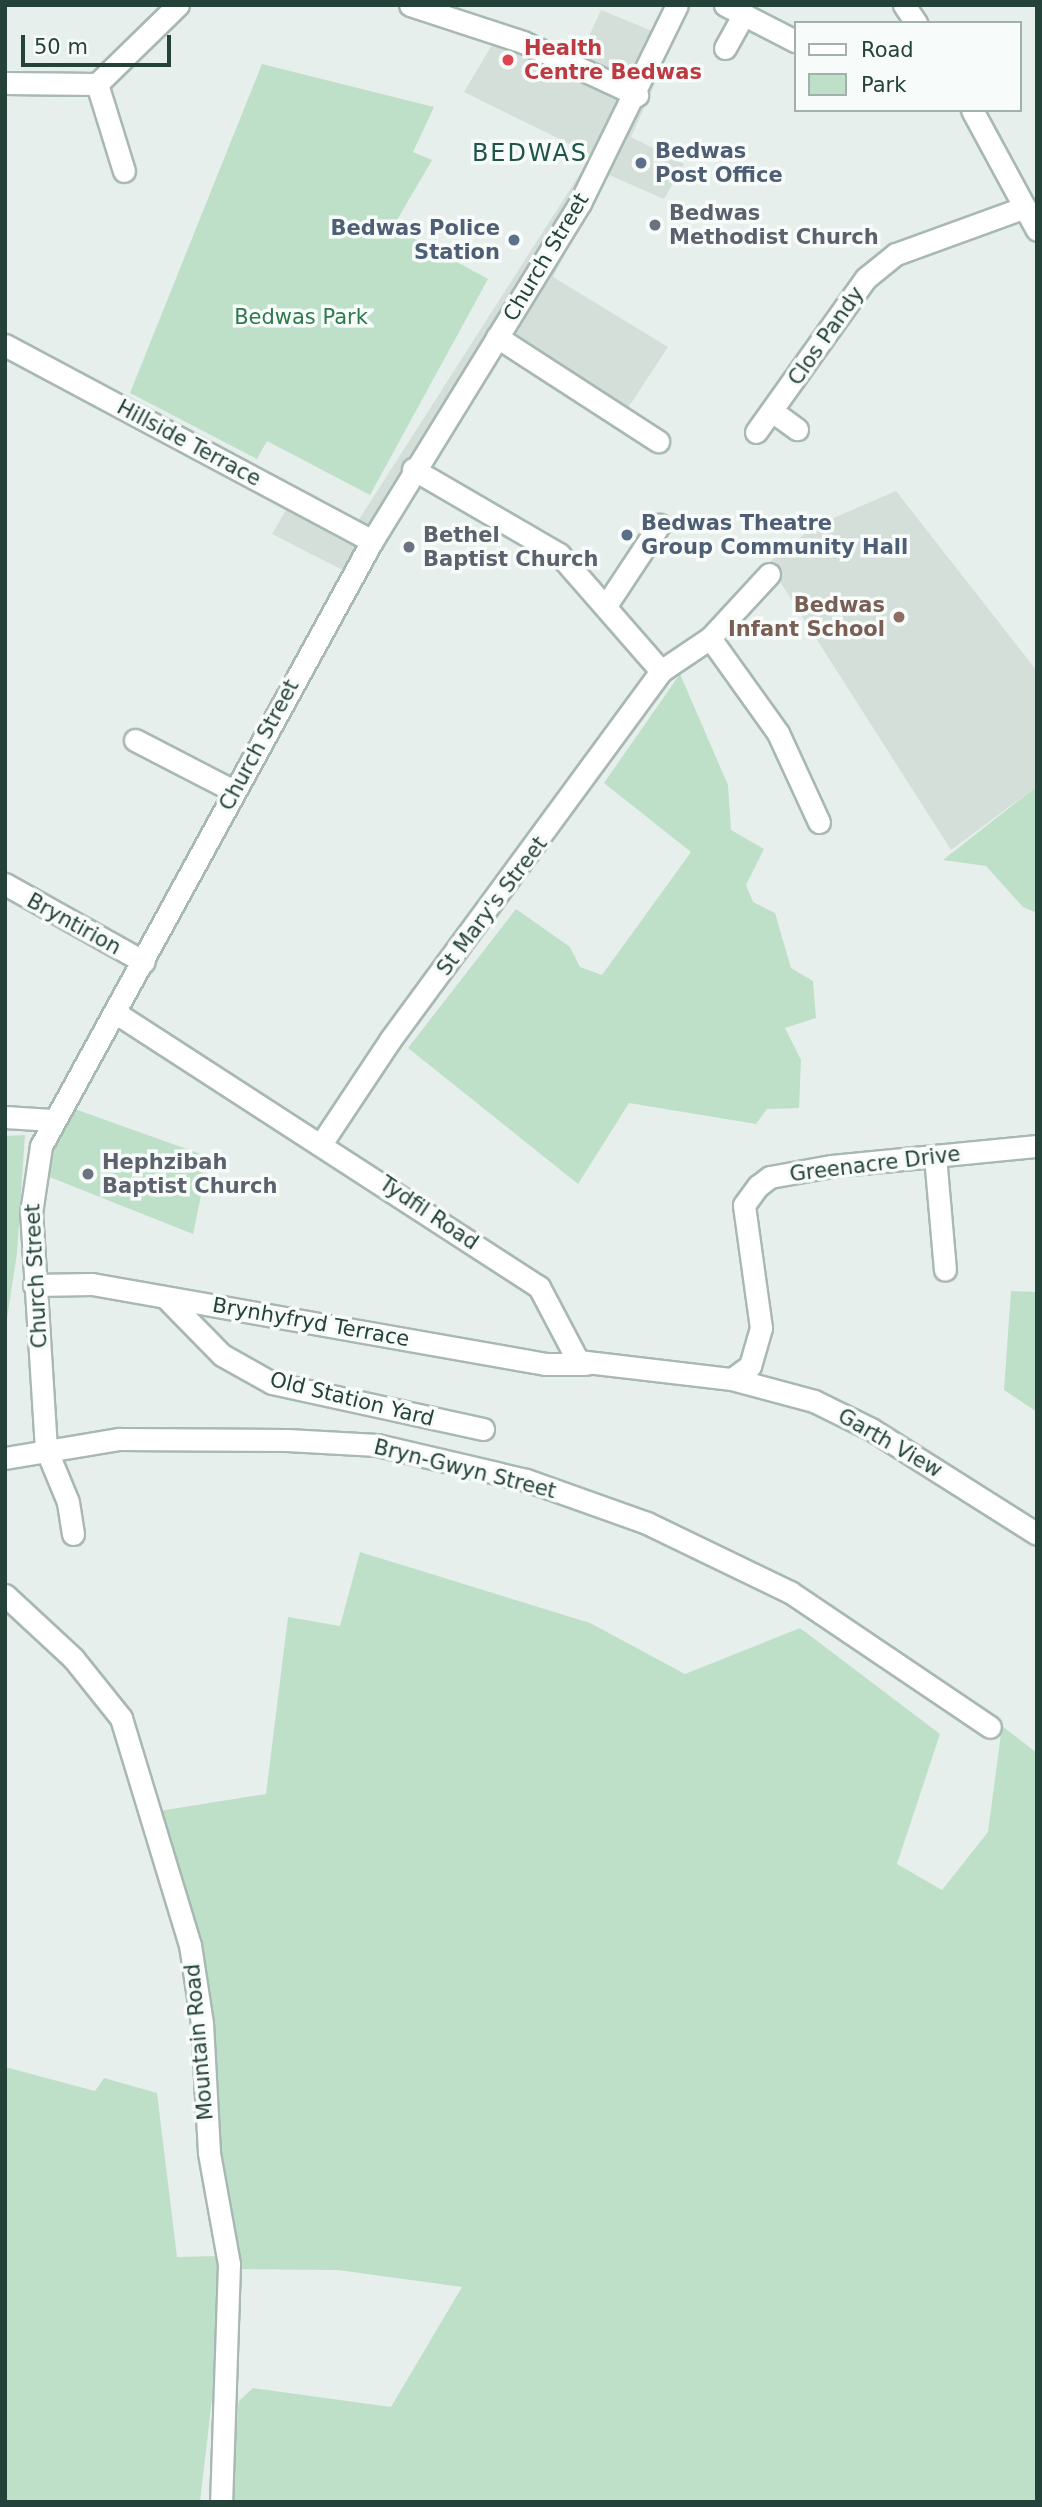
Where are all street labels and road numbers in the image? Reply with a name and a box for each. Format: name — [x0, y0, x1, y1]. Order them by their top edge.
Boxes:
street label: Church Street — [498, 188, 594, 326]
street label: Clos Pandy — [783, 282, 869, 390]
street label: Hillside Terrace — [113, 394, 265, 492]
street label: Church Street — [214, 675, 304, 815]
street label: St Mary's Street — [432, 832, 552, 980]
street label: Bryntirion — [23, 888, 125, 960]
street label: Greenacre Drive — [788, 1141, 962, 1187]
street label: Tydfil Road — [375, 1171, 483, 1255]
street label: Church Street — [20, 1203, 52, 1349]
street label: Brynhyfryd Terrace — [211, 1292, 411, 1352]
street label: Old Station Yard — [267, 1366, 437, 1432]
street label: Garth View — [834, 1403, 946, 1483]
street label: Bryn-Gwyn Street — [371, 1434, 559, 1504]
street label: Mountain Road — [180, 1963, 218, 2121]

